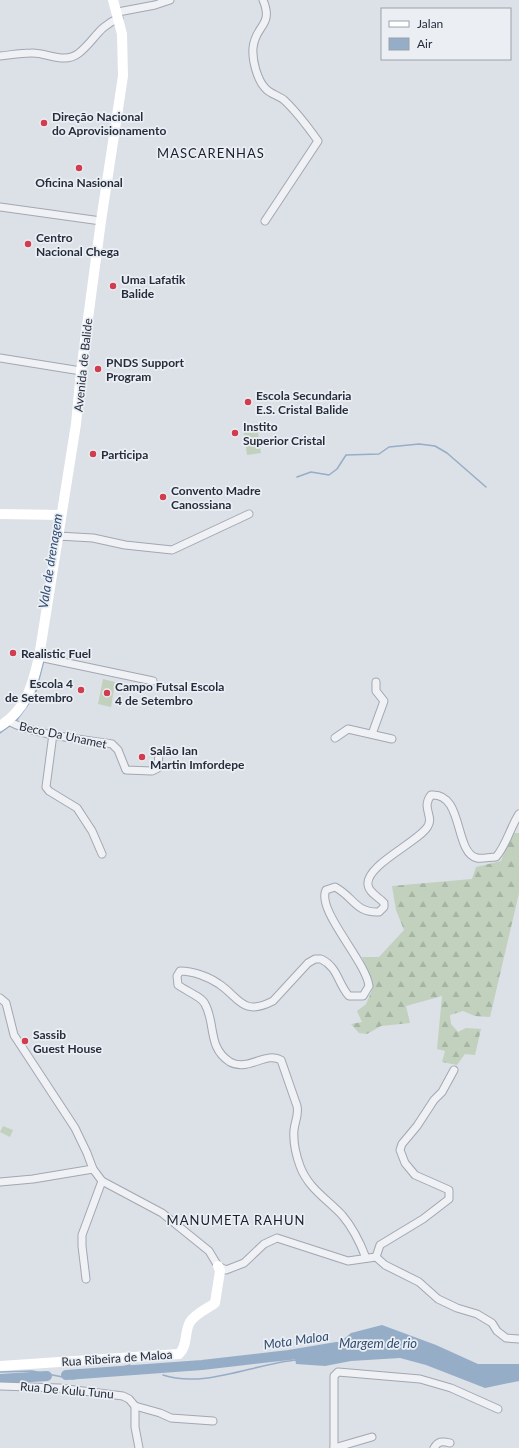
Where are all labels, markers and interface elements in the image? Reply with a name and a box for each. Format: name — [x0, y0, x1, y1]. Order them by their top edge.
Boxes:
legend — [381, 8, 511, 60]
text: Jalan — [417, 16, 443, 31]
text: Air — [417, 36, 433, 51]
place label: Direção Nacional do Aprovisionamento — [52, 109, 166, 138]
marker: Direção Nacional do Aprovisionamento — [39, 118, 49, 128]
district label: MASCARENHAS — [157, 145, 265, 161]
marker: Oficina Nasional — [74, 163, 84, 173]
place label: Oficina Nasional — [35, 175, 123, 190]
place label: Centro Nacional Chega — [36, 230, 119, 259]
marker: Centro Nacional Chega — [23, 239, 33, 249]
place label: Uma Lafatik Balide — [121, 272, 186, 301]
marker: Uma Lafatik Balide — [108, 281, 118, 291]
street label: Avenida de Balide — [71, 318, 95, 412]
place label: PNDS Support Program — [106, 355, 185, 384]
marker: PNDS Support Program — [93, 364, 103, 374]
place label: Escola Secundaria E.S. Cristal Balide — [256, 388, 351, 417]
marker: Escola Secundaria E.S. Cristal Balide — [243, 397, 253, 407]
place label: Instito Superior Cristal — [243, 419, 325, 448]
marker: Instito Superior Cristal — [230, 428, 240, 438]
place label: Participa — [101, 447, 148, 462]
marker: Participa — [88, 449, 98, 459]
place label: Convento Madre Canossiana — [171, 483, 261, 512]
marker: Convento Madre Canossiana — [158, 492, 168, 502]
water label: Vala de drenagem — [35, 512, 65, 610]
place label: Realistic Fuel — [21, 646, 91, 661]
marker: Realistic Fuel — [8, 648, 18, 658]
place label: Escola 4 de Setembro — [5, 676, 73, 705]
place label: Campo Futsal Escola 4 de Setembro — [115, 679, 224, 708]
marker: Escola 4 de Setembro — [76, 685, 86, 695]
marker: Campo Futsal Escola 4 de Setembro — [102, 688, 112, 698]
street label: Beco Da Unamet — [18, 718, 109, 752]
place label: Salão Ian Martin Imfordepe — [150, 743, 245, 772]
marker: Salão Ian Martin Imfordepe — [137, 752, 147, 762]
place label: Sassib Guest House — [33, 1027, 102, 1056]
marker: Sassib Guest House — [20, 1036, 30, 1046]
district label: MANUMETA RAHUN — [167, 1212, 305, 1228]
water label: Mota Maloa — [262, 1327, 330, 1352]
water label: Margem de rio — [339, 1335, 417, 1351]
street label: Rua Ribeira de Maloa — [61, 1347, 173, 1369]
street label: Rua De Kulu Tunu — [20, 1378, 114, 1402]

